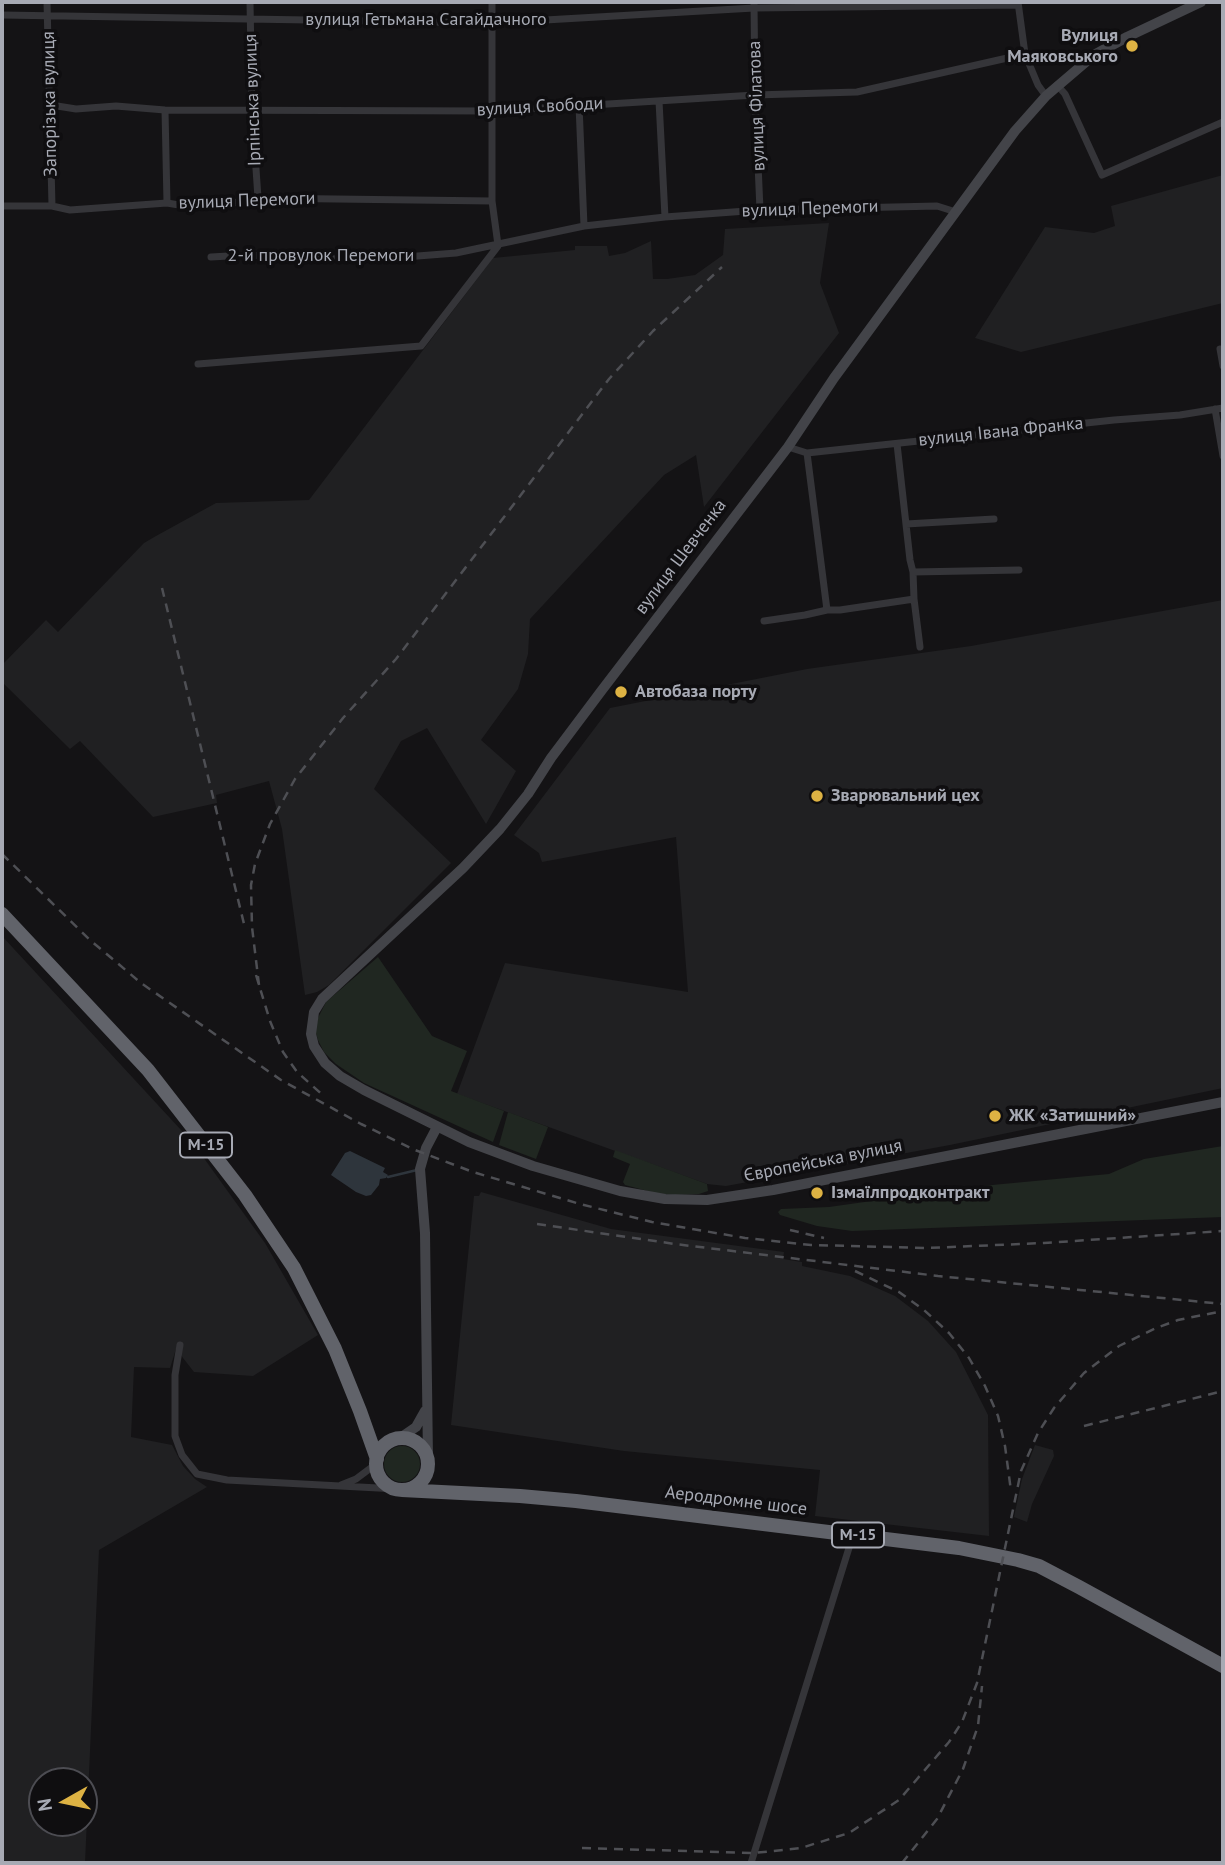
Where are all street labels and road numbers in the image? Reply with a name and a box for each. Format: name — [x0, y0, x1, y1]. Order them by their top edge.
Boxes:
street label: вулиця Гетьмана Сагайдачного — [305, 9, 547, 31]
street label: Запорізька вулиця — [38, 31, 62, 177]
street label: Ірпінська вулиця — [240, 33, 266, 167]
street label: вулиця Філатова — [744, 40, 770, 172]
street label: вулиця Свободи — [476, 93, 604, 121]
street label: вулиця Перемоги — [178, 188, 316, 214]
street label: вулиця Перемоги — [741, 196, 879, 222]
street label: 2-й провулок Перемоги — [228, 245, 414, 267]
street label: вулиця Івана Франка — [917, 413, 1085, 451]
street label: вулиця Шевченка — [631, 495, 731, 619]
road number: М-15 — [180, 1133, 232, 1158]
street label: Європейська вулиця — [742, 1135, 904, 1187]
street label: Аеродромне шосе — [664, 1482, 808, 1520]
road number: М-15 — [832, 1522, 884, 1548]

